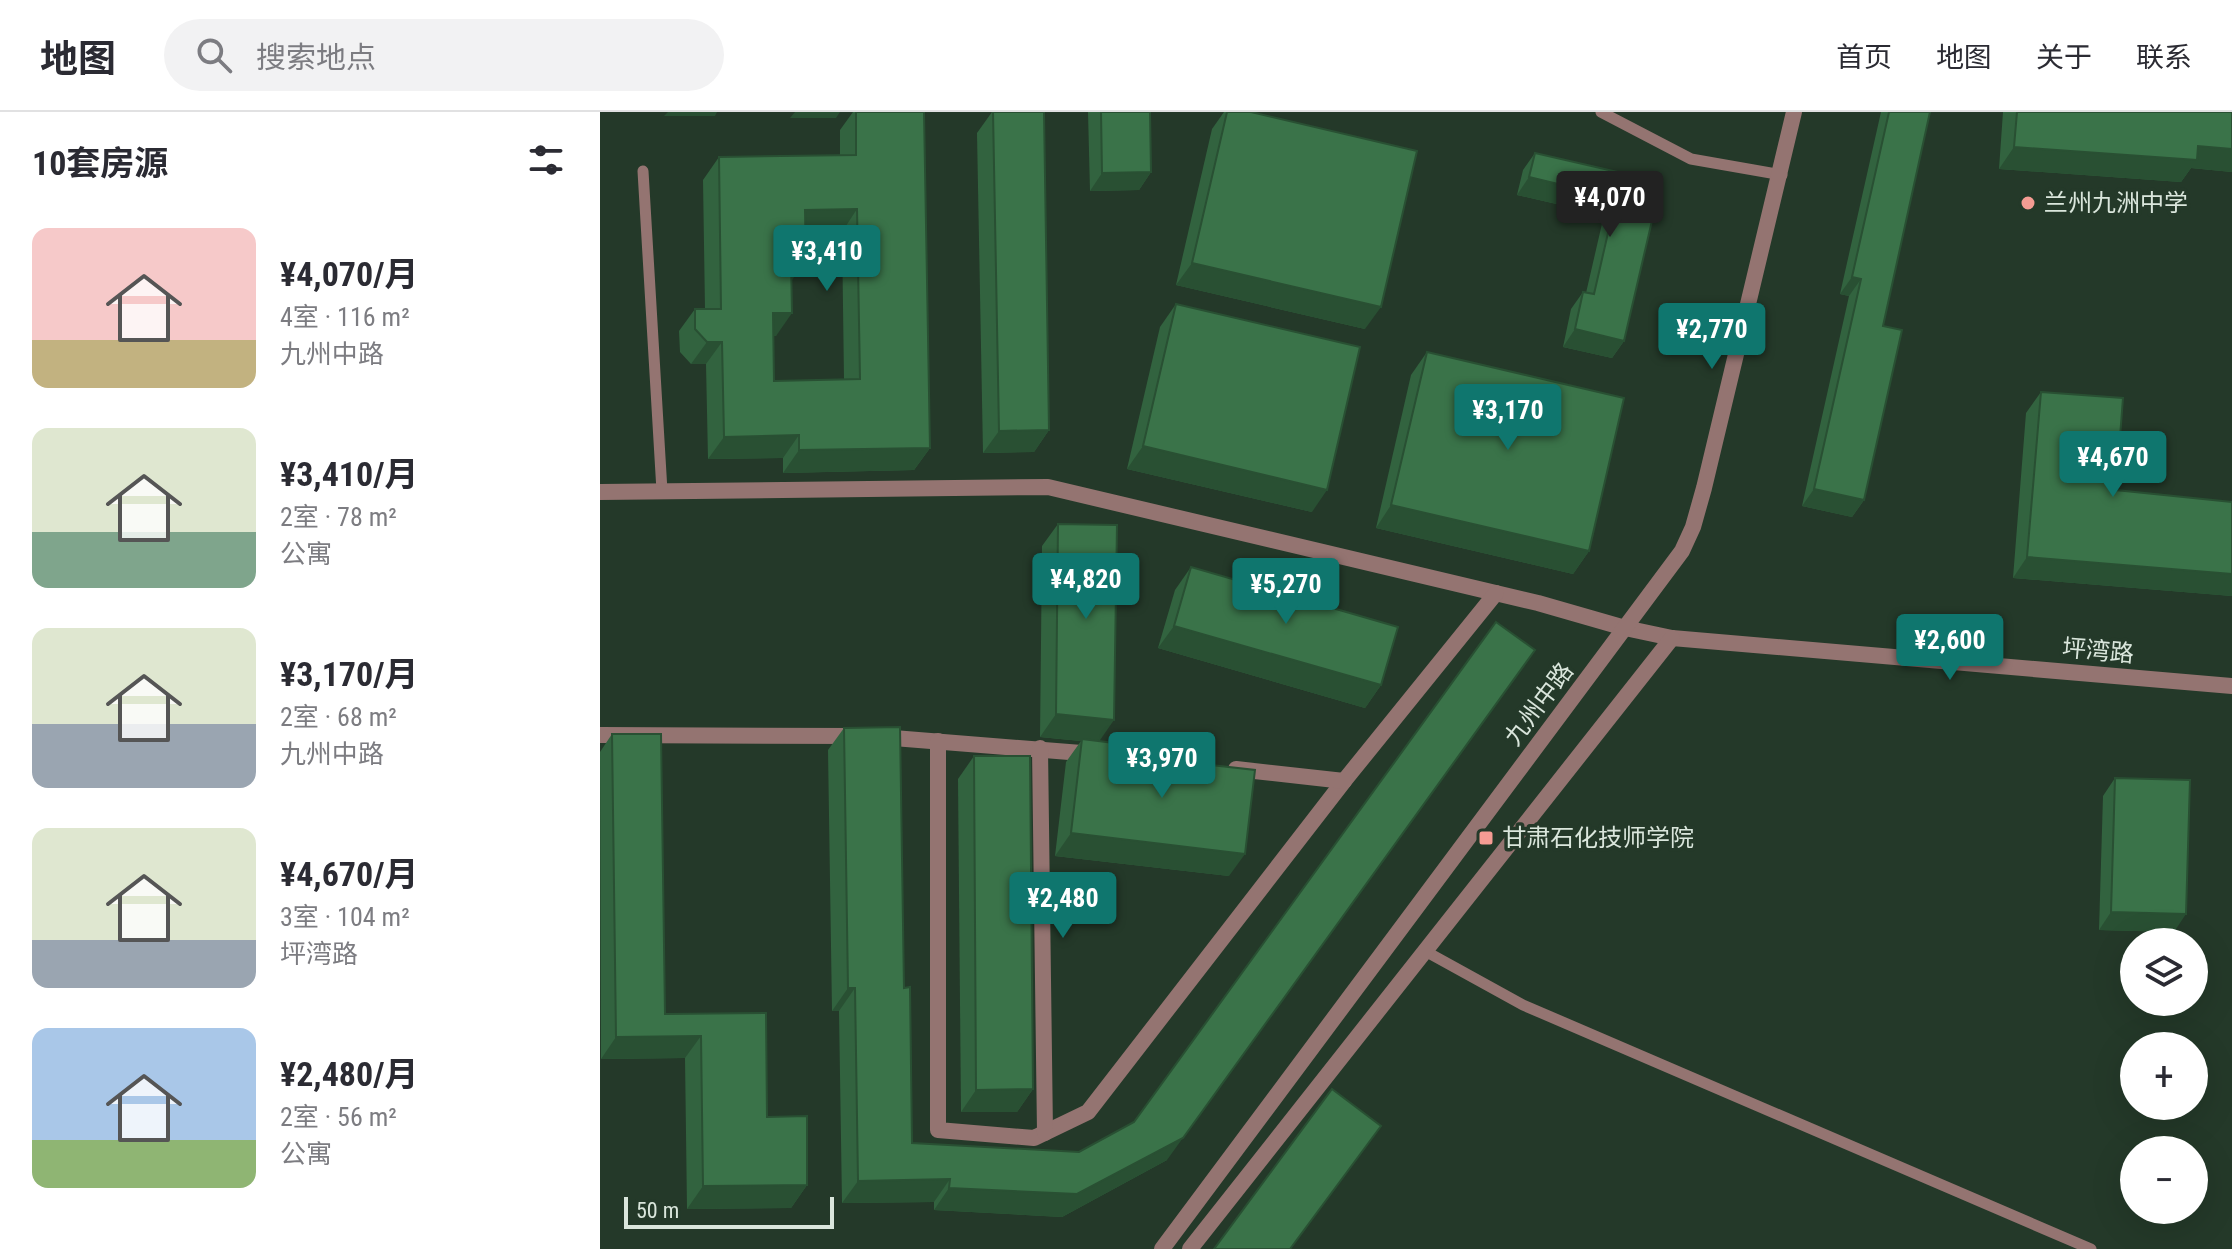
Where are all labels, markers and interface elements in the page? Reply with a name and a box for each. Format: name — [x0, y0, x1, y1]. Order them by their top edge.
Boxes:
search box — [164, 19, 724, 91]
icon: search — [192, 33, 236, 77]
text: 地图 — [40, 37, 116, 81]
text: 搜索地点 — [256, 40, 376, 75]
text: 首页 — [1836, 41, 1892, 74]
text: 地图 — [1936, 41, 1992, 74]
text: 关于 — [2036, 41, 2092, 74]
text: 联系 — [2136, 41, 2192, 74]
icon: filters — [524, 138, 568, 182]
text: 10套房源 — [32, 143, 168, 183]
pin: ¥4,070 — [1545, 171, 1675, 239]
text: ¥4,070 — [1574, 182, 1646, 212]
place label: 兰州九洲中学 — [2044, 189, 2188, 217]
marker: 兰州九洲中学 — [2019, 194, 2037, 212]
pin: ¥3,410 — [762, 225, 892, 293]
text: ¥3,410 — [791, 236, 863, 266]
text: ¥4,070/月 — [280, 254, 419, 294]
icon: home — [96, 260, 192, 356]
text: 4室 · 116 m² — [280, 302, 410, 332]
pin: ¥2,770 — [1647, 303, 1777, 371]
text: ¥2,770 — [1676, 314, 1748, 344]
text: 九州中路 — [280, 339, 384, 369]
pin: ¥3,170 — [1443, 384, 1573, 452]
text: ¥3,170 — [1472, 395, 1544, 425]
pin: ¥4,670 — [2048, 431, 2178, 499]
text: ¥4,670 — [2077, 442, 2149, 472]
text: ¥3,410/月 — [280, 454, 419, 494]
icon: home — [96, 460, 192, 556]
text: 2室 · 78 m² — [280, 502, 397, 532]
text: 公寓 — [280, 539, 332, 569]
pin: ¥4,820 — [1021, 553, 1151, 621]
pin: ¥5,270 — [1221, 558, 1351, 626]
text: ¥4,820 — [1050, 564, 1122, 594]
text: ¥5,270 — [1250, 569, 1322, 599]
pin: ¥2,600 — [1885, 614, 2015, 682]
text: ¥2,600 — [1914, 625, 1986, 655]
street label: 坪湾路 — [2061, 634, 2135, 668]
text: ¥3,170/月 — [280, 654, 419, 694]
street label: 九州中路 — [1499, 657, 1579, 751]
icon: home — [96, 660, 192, 756]
text: 2室 · 68 m² — [280, 702, 397, 732]
pin: ¥3,970 — [1097, 732, 1227, 800]
text: 九州中路 — [280, 739, 384, 769]
text: ¥3,970 — [1126, 743, 1198, 773]
place label: 甘肃石化技师学院 — [1502, 824, 1694, 852]
marker: 甘肃石化技师学院 — [1477, 829, 1495, 847]
text: ¥4,670/月 — [280, 854, 419, 894]
icon: home — [96, 860, 192, 956]
pin: ¥2,480 — [998, 872, 1128, 940]
text: ¥2,480 — [1027, 883, 1099, 913]
text: 3室 · 104 m² — [280, 902, 410, 932]
map controls — [2120, 928, 2208, 1224]
button: layers — [2120, 928, 2208, 1016]
text: 坪湾路 — [280, 939, 358, 969]
button: + — [2120, 1032, 2208, 1120]
text: ¥2,480/月 — [280, 1054, 419, 1094]
icon: home — [96, 1060, 192, 1156]
text: 2室 · 56 m² — [280, 1102, 397, 1132]
button: − — [2120, 1136, 2208, 1224]
text: 公寓 — [280, 1139, 332, 1169]
scale bar — [624, 1193, 834, 1229]
text: 50 m — [636, 1198, 679, 1223]

